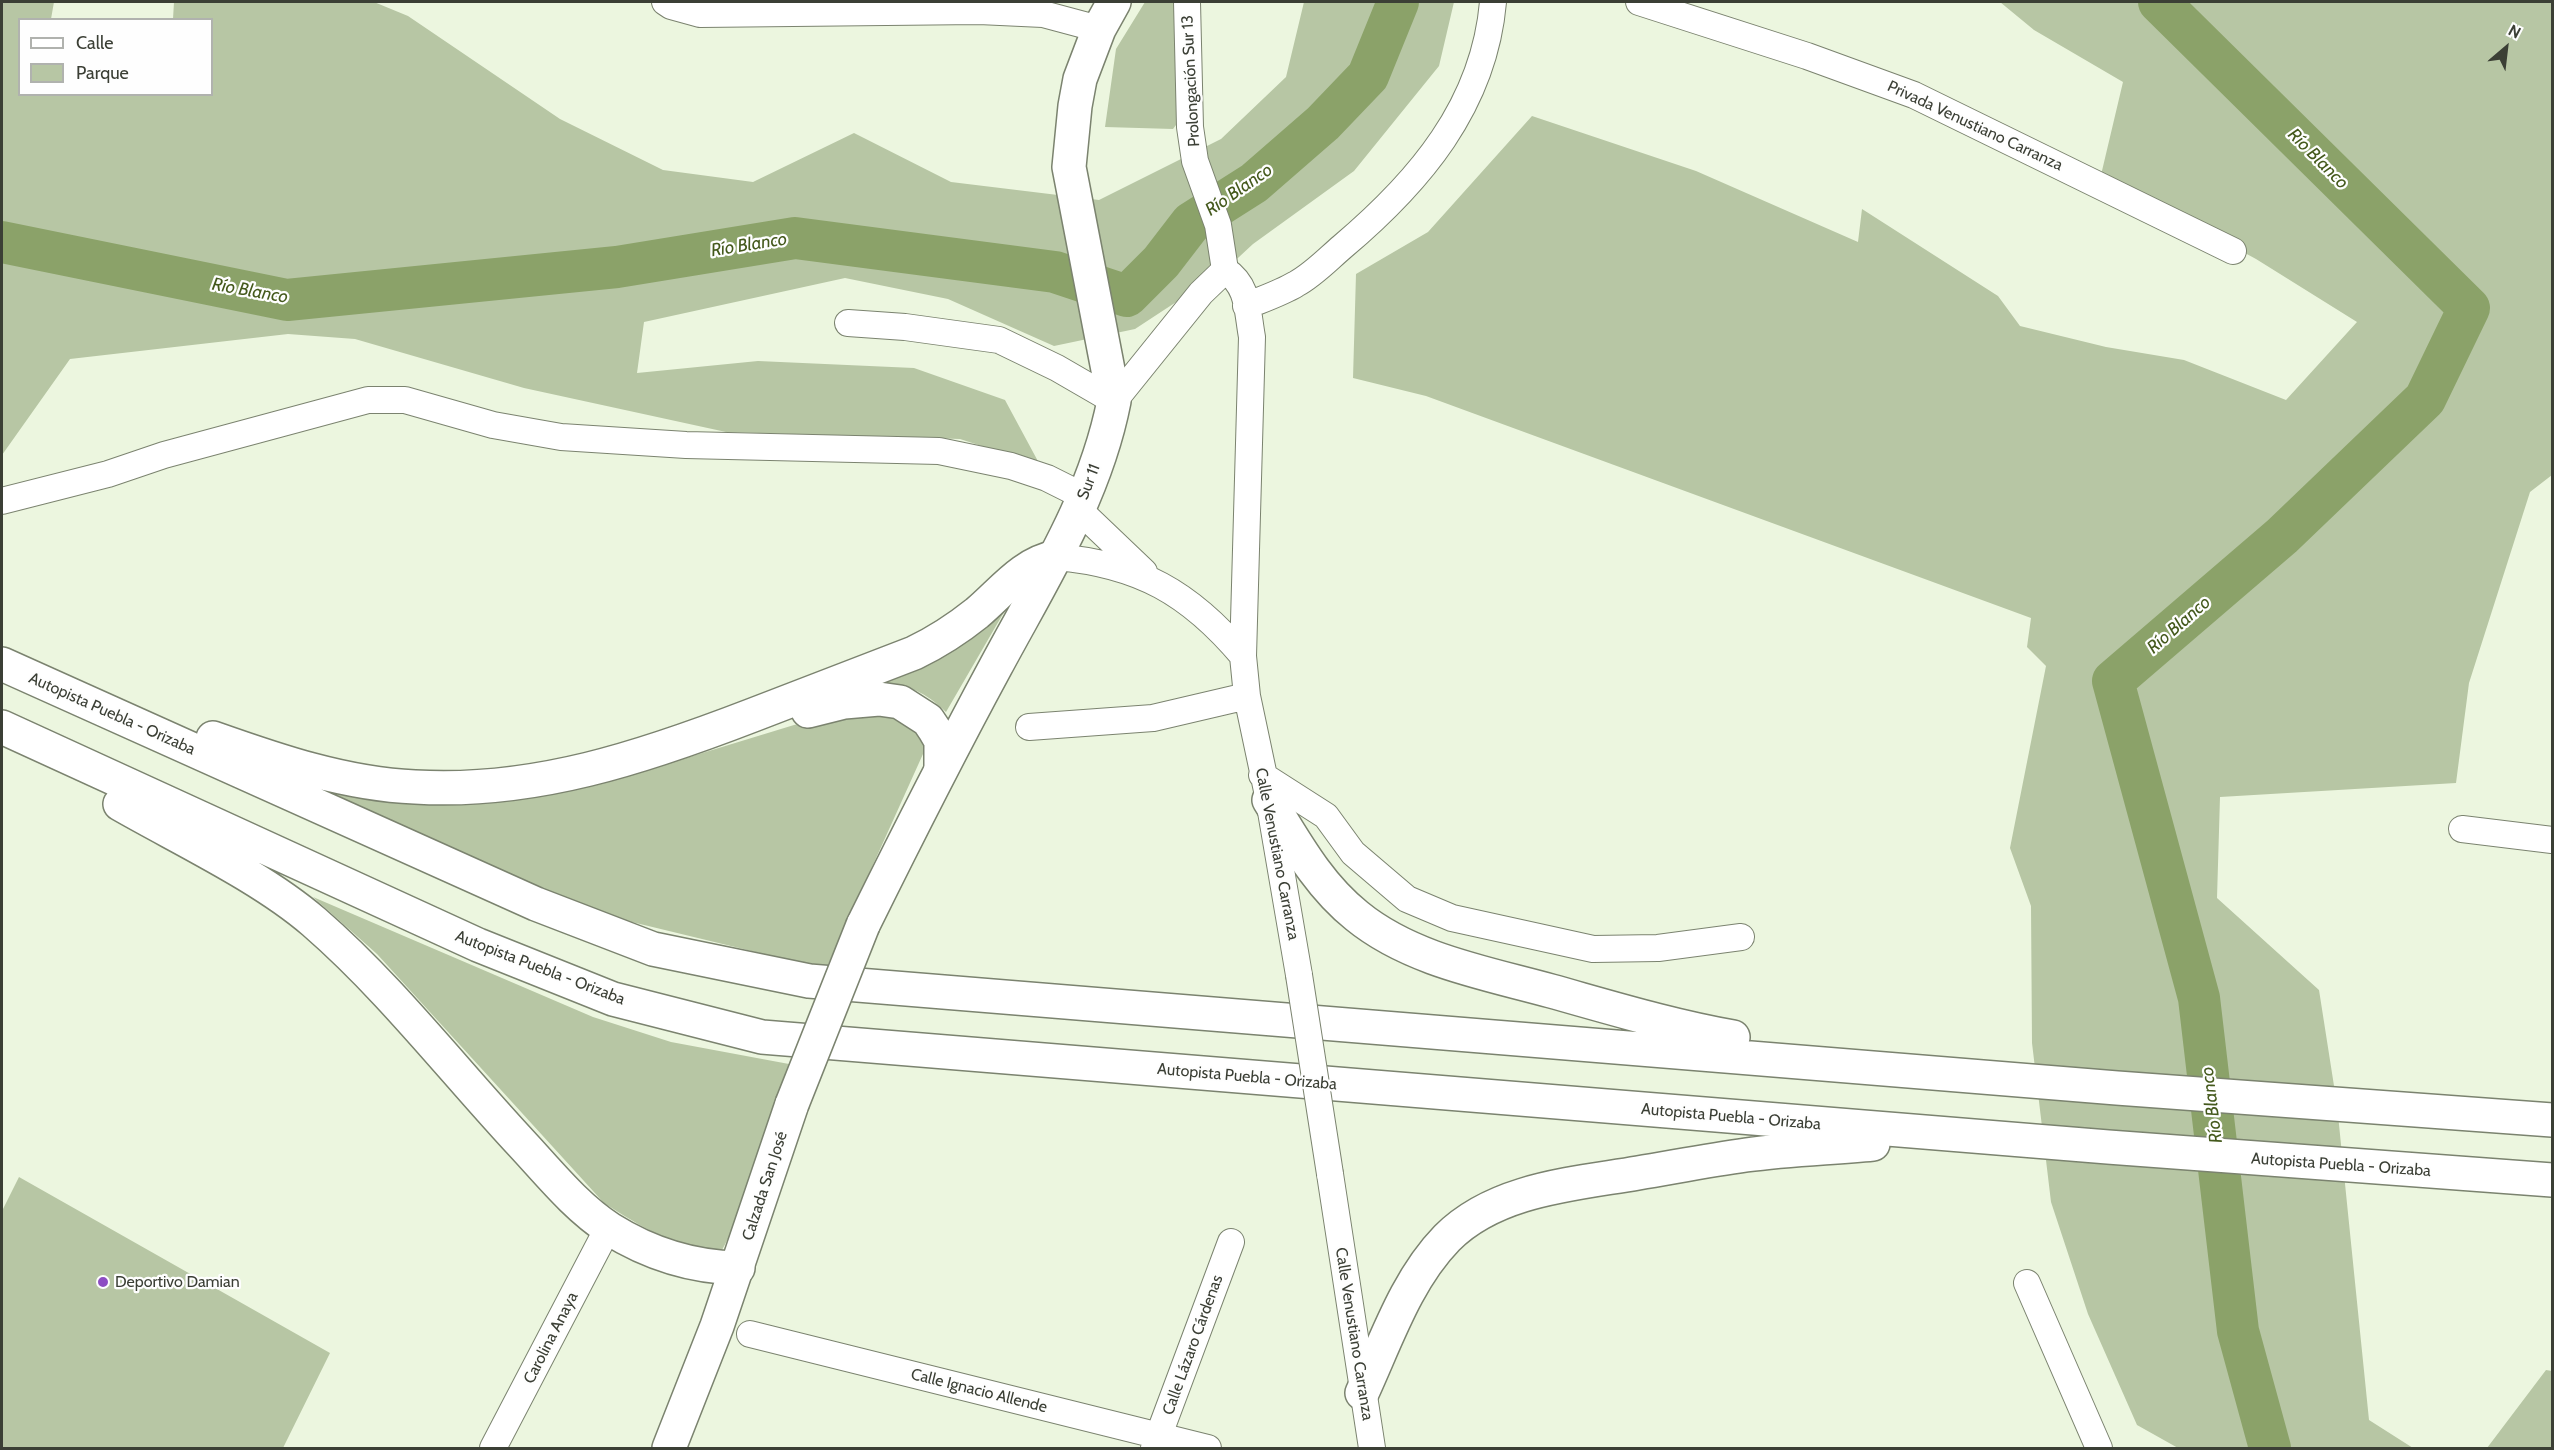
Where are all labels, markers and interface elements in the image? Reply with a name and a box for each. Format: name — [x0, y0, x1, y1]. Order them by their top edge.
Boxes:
street label: Prolongación Sur 13 — [1178, 15, 1204, 147]
legend — [18, 18, 213, 96]
north arrow — [2476, 18, 2536, 78]
text: N — [2505, 21, 2524, 43]
text: Calle — [76, 32, 113, 54]
text: Parque — [76, 62, 129, 84]
street label: Privada Venustiano Carranza — [1884, 77, 2066, 175]
water label: Río Blanco — [2283, 124, 2353, 194]
water label: Río Blanco — [1201, 159, 1277, 221]
water label: Río Blanco — [709, 228, 789, 262]
water label: Río Blanco — [210, 274, 290, 308]
street label: Sur 11 — [1073, 461, 1105, 503]
water label: Río Blanco — [2143, 592, 2215, 658]
street label: Autopista Puebla - Orizaba — [26, 669, 198, 759]
street label: Calle Venustiano Carranza — [1251, 766, 1303, 942]
street label: Autopista Puebla - Orizaba — [452, 927, 628, 1009]
street label: Autopista Puebla - Orizaba — [1156, 1060, 1338, 1094]
water label: Río Blanco — [2197, 1066, 2227, 1144]
street label: Autopista Puebla - Orizaba — [1640, 1100, 1822, 1134]
street label: Calzada San José — [738, 1129, 792, 1243]
street label: Autopista Puebla - Orizaba — [2250, 1149, 2432, 1181]
street label: Calle Venustiano Carranza — [1331, 1246, 1377, 1422]
place label: Deportivo Damian — [115, 1272, 240, 1292]
street label: Calle Lázaro Cárdenas — [1159, 1272, 1227, 1418]
marker: Deportivo Damian — [96, 1275, 110, 1289]
street label: Carolina Anaya — [520, 1289, 582, 1387]
street label: Calle Ignacio Allende — [909, 1365, 1049, 1417]

